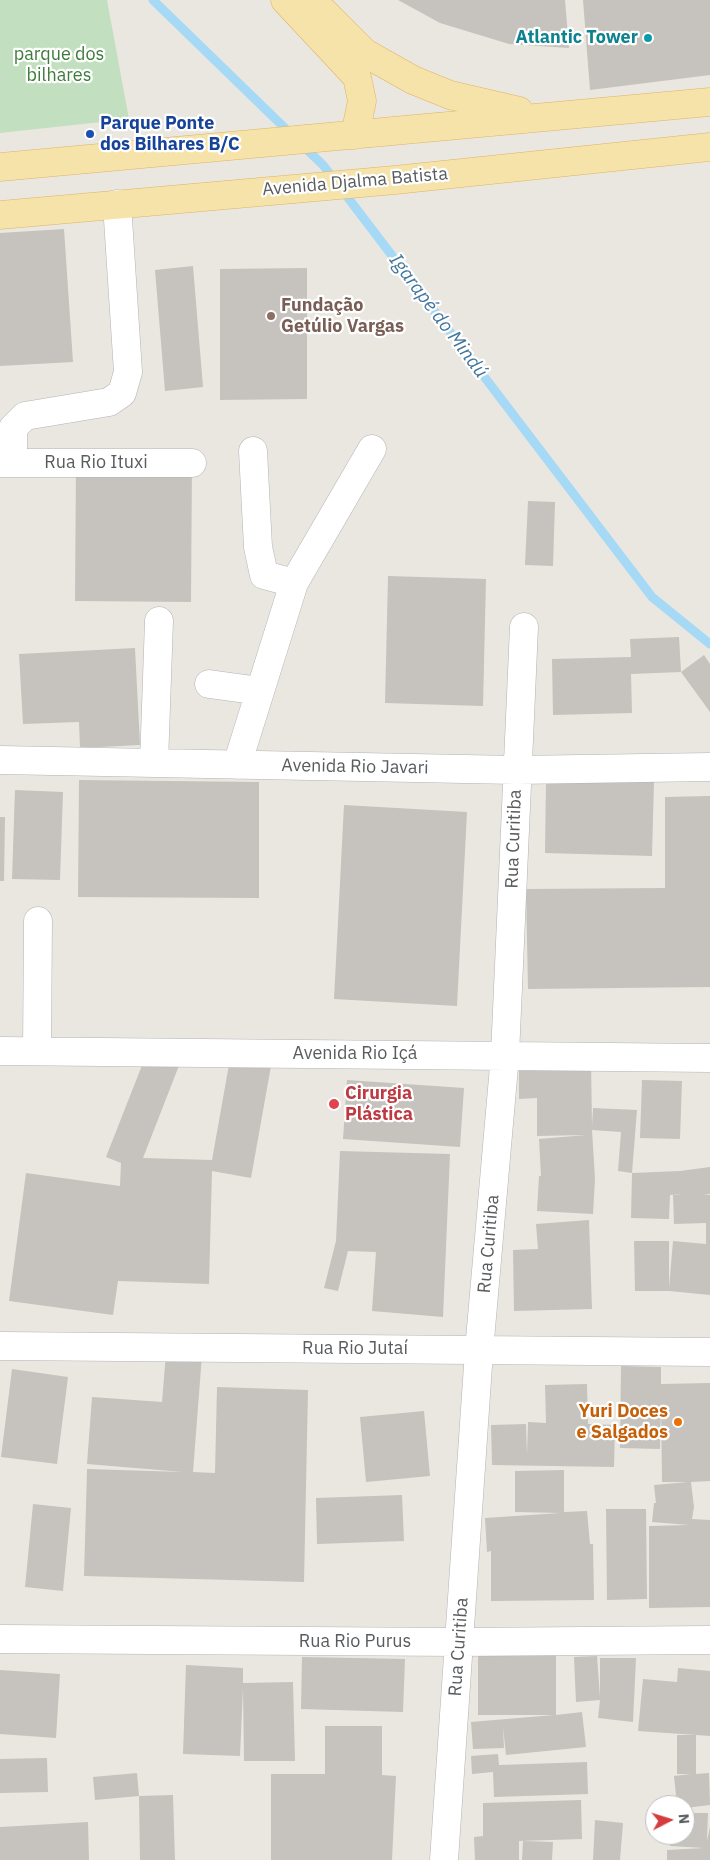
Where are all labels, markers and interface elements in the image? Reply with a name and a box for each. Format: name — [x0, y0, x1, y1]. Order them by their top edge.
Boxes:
place label: Atlantic Tower — [515, 27, 638, 49]
marker: Atlantic Tower — [642, 32, 654, 44]
park label: parque dos bilhares — [14, 44, 104, 86]
place label: Parque Ponte dos Bilhares B/C — [100, 113, 240, 156]
marker: Parque Ponte dos Bilhares B/C — [84, 128, 96, 140]
street label: Avenida Djalma Batista — [261, 163, 449, 201]
water label: Igarapé do Mindú — [384, 249, 492, 383]
place label: Fundação Getúlio Vargas — [281, 295, 404, 338]
marker: Fundação Getúlio Vargas — [265, 310, 277, 322]
street label: Rua Rio Ituxi — [44, 452, 148, 474]
street label: Avenida Rio Javari — [281, 755, 429, 779]
street label: Rua Curitiba — [501, 789, 527, 889]
street label: Avenida Rio Içá — [293, 1043, 417, 1065]
place label: Cirurgia Plástica — [345, 1083, 413, 1126]
marker: Cirurgia Plástica — [327, 1097, 341, 1111]
street label: Rua Curitiba — [474, 1194, 504, 1294]
street label: Rua Rio Jutaí — [302, 1338, 408, 1360]
place label: Yuri Doces e Salgados — [576, 1401, 668, 1444]
marker: Yuri Doces e Salgados — [672, 1416, 684, 1428]
street label: Rua Curitiba — [445, 1597, 473, 1697]
street label: Rua Rio Purus — [299, 1631, 411, 1653]
north arrow — [645, 1795, 695, 1845]
text: N — [675, 1813, 693, 1825]

